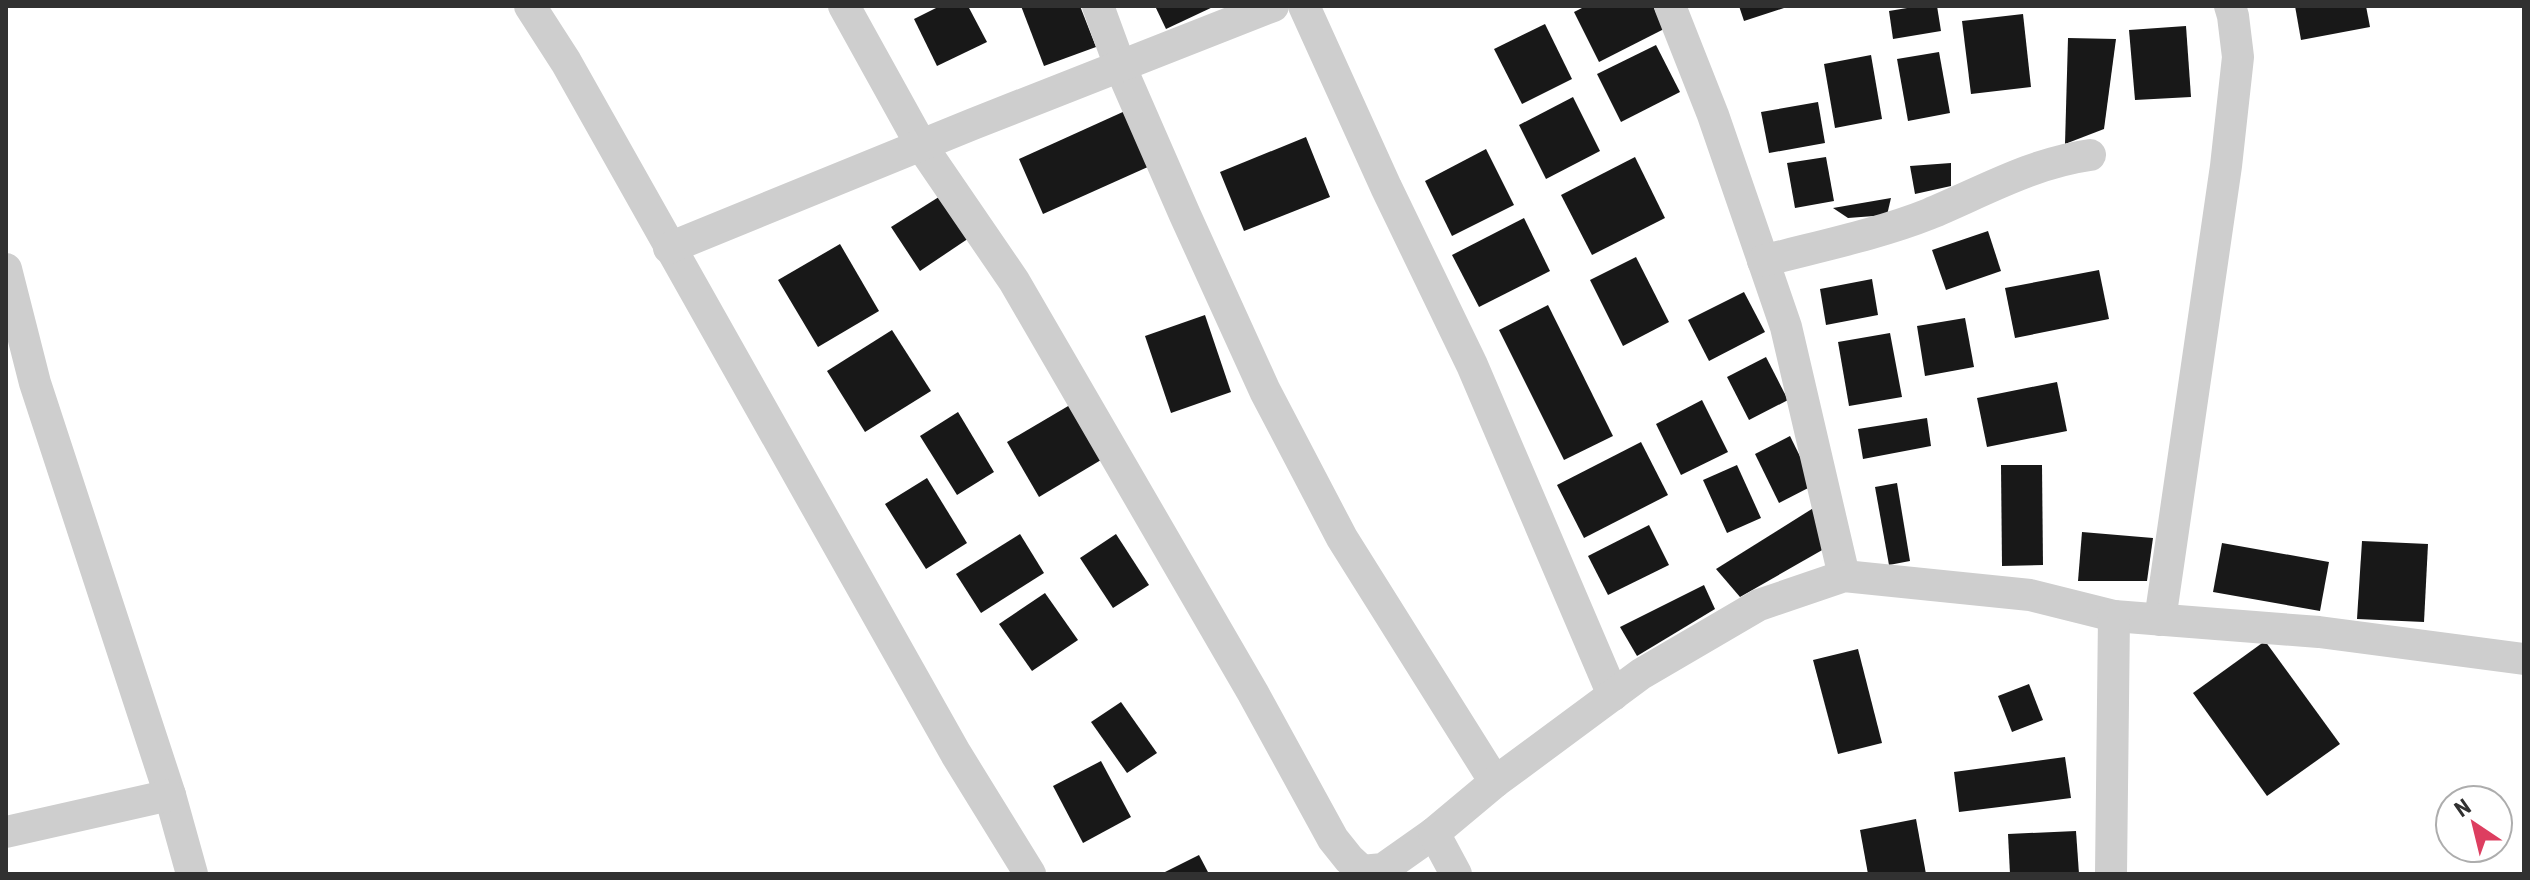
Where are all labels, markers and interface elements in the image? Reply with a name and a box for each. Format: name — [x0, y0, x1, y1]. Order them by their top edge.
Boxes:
north arrow — [2434, 784, 2514, 864]
text: N — [2450, 794, 2476, 822]

